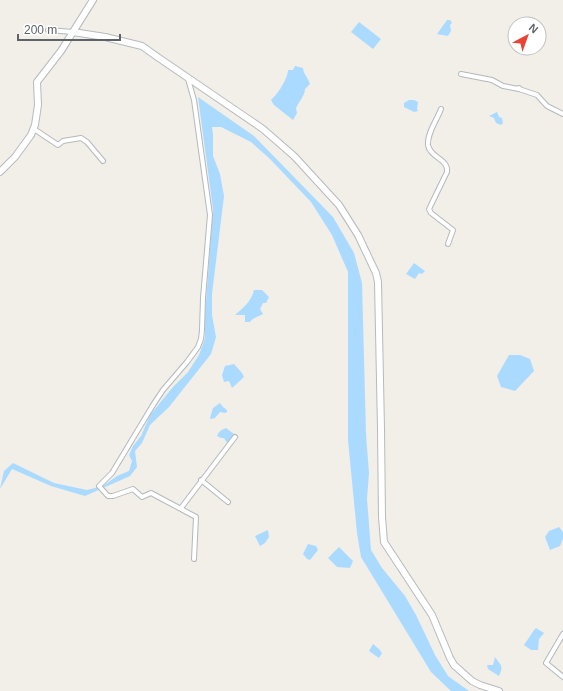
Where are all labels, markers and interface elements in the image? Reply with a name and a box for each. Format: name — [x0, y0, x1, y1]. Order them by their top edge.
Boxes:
scale bar — [18, 16, 120, 42]
north arrow — [507, 16, 547, 56]
text: N — [527, 21, 541, 36]
text: 200 m — [24, 23, 57, 37]

